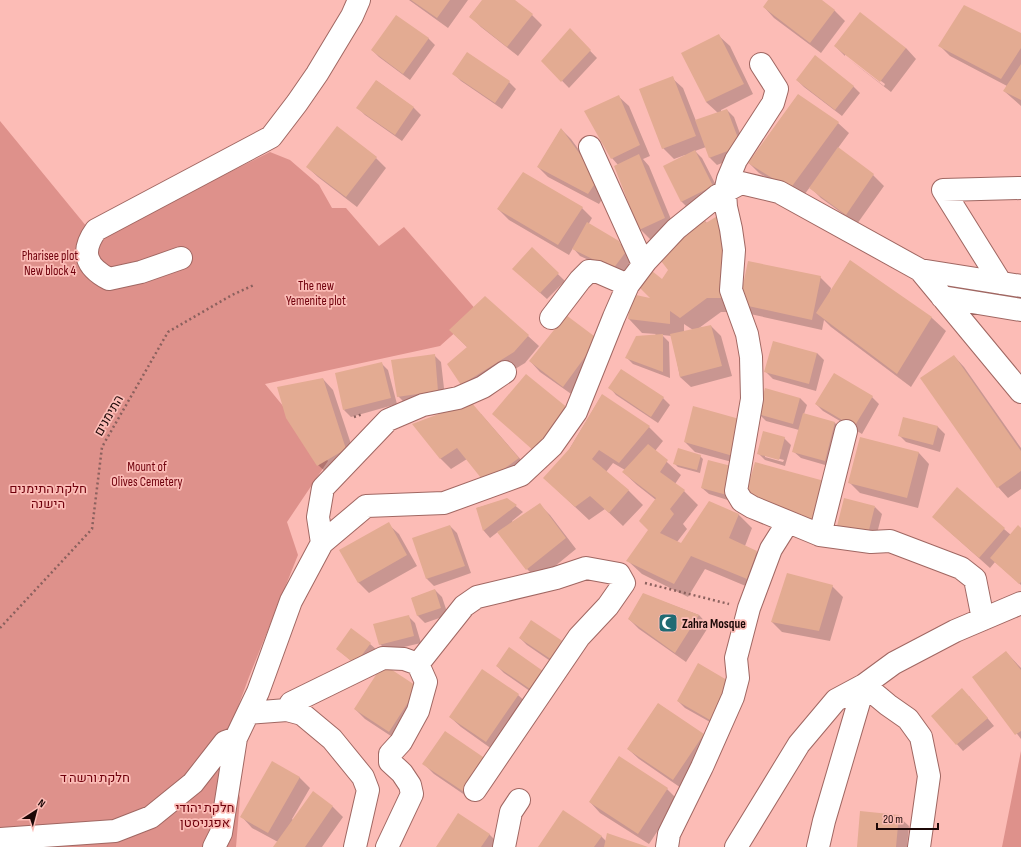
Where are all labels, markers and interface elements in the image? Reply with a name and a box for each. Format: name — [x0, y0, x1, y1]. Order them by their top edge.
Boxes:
park label: Pharisee plot New block 4 — [22, 248, 78, 279]
park label: The new Yemenite plot — [286, 278, 346, 309]
street label: התימנים — [91, 392, 127, 439]
park label: Mount of Olives Cemetery — [111, 459, 183, 490]
park label: חלקת התימנים הישנה — [9, 481, 87, 512]
mosque icon: Zahra Mosque — [657, 612, 679, 634]
place label: Zahra Mosque — [682, 616, 746, 632]
park label: חלקת ורשה ד — [60, 770, 130, 786]
north arrow — [16, 791, 56, 831]
text: N — [35, 796, 48, 810]
park label: חלקת יהודי אפגניסטן — [176, 800, 234, 831]
scale bar — [877, 805, 938, 831]
text: 20 m — [883, 812, 903, 827]

